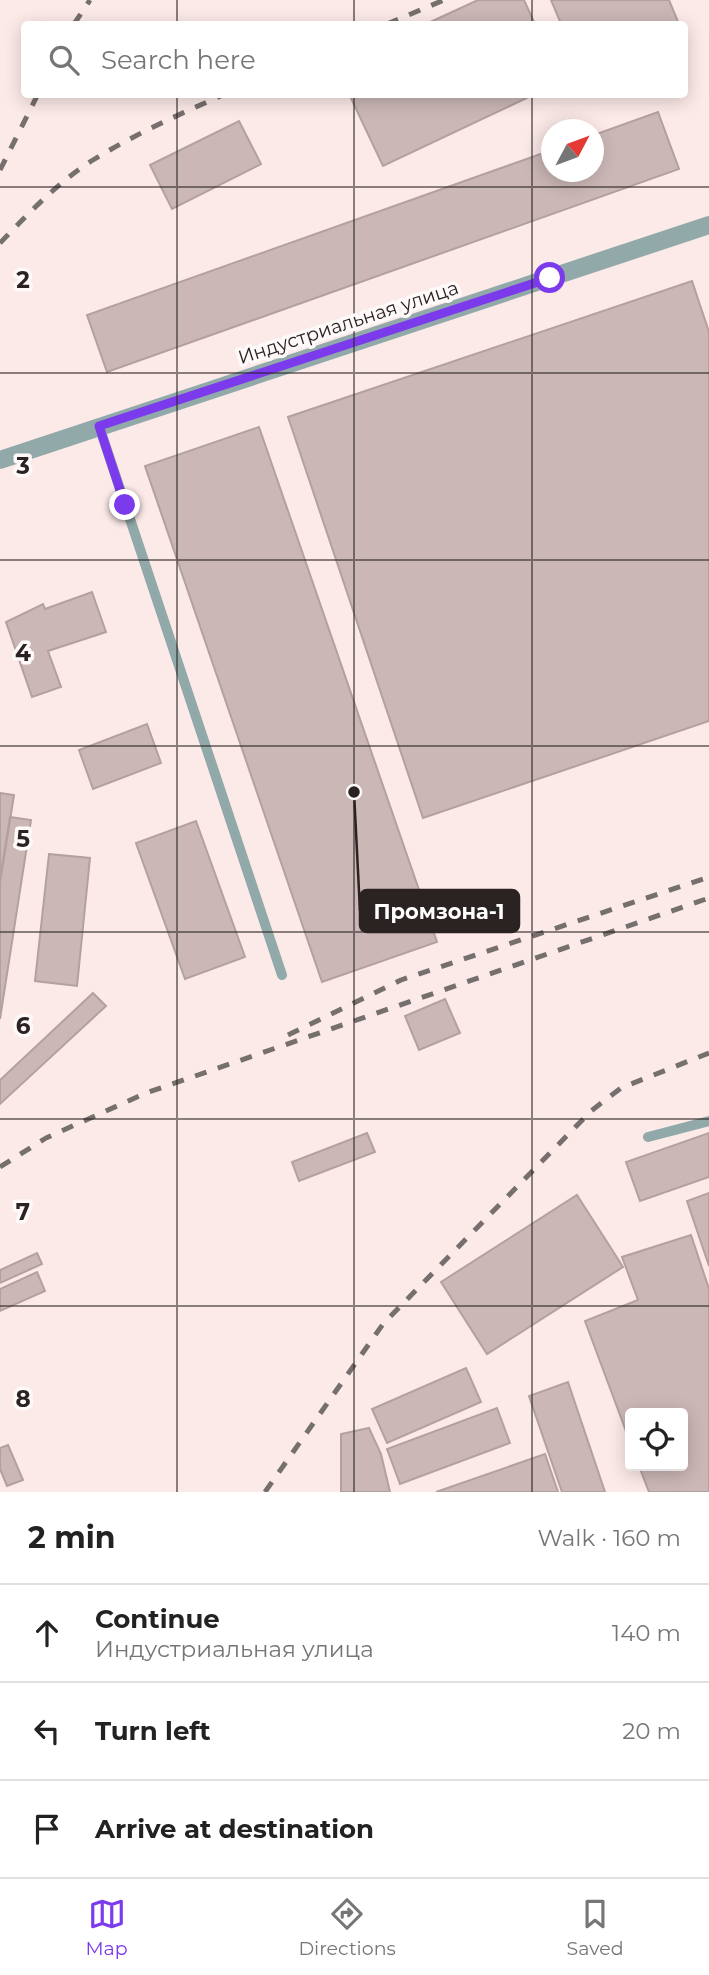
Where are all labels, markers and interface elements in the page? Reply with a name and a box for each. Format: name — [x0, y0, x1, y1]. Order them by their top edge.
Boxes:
search box — [21, 21, 688, 98]
icon: search — [45, 41, 83, 79]
text: Search here — [101, 44, 256, 76]
north arrow — [541, 119, 604, 182]
route start — [534, 262, 565, 293]
text: 2 — [16, 266, 30, 294]
street label: Индустриальная улица — [235, 276, 461, 369]
text: 3 — [15, 452, 30, 480]
route end — [109, 489, 140, 520]
text: 4 — [15, 639, 31, 667]
text: 5 — [16, 825, 30, 853]
callout: Промзона-1 — [360, 890, 519, 932]
text: Промзона-1 — [373, 899, 505, 924]
text: 6 — [16, 1012, 31, 1040]
text: 7 — [16, 1198, 30, 1226]
text: 8 — [15, 1385, 31, 1413]
map controls — [625, 1408, 688, 1471]
button: locate — [625, 1408, 688, 1471]
text: 2 min — [28, 1519, 115, 1556]
text: Walk · 160 m — [537, 1524, 681, 1552]
text: Continue — [95, 1603, 220, 1635]
icon: ahead — [28, 1614, 66, 1652]
text: 140 m — [612, 1619, 681, 1647]
text: Индустриальная улица — [95, 1635, 374, 1663]
icon: left — [28, 1712, 66, 1750]
text: Turn left — [95, 1715, 211, 1747]
text: 20 m — [622, 1717, 681, 1745]
icon: arrive — [28, 1810, 66, 1848]
text: Arrive at destination — [95, 1813, 374, 1845]
tab: Map — [85, 1895, 128, 1960]
tab: Directions — [298, 1895, 396, 1960]
tab: Saved — [567, 1895, 624, 1960]

